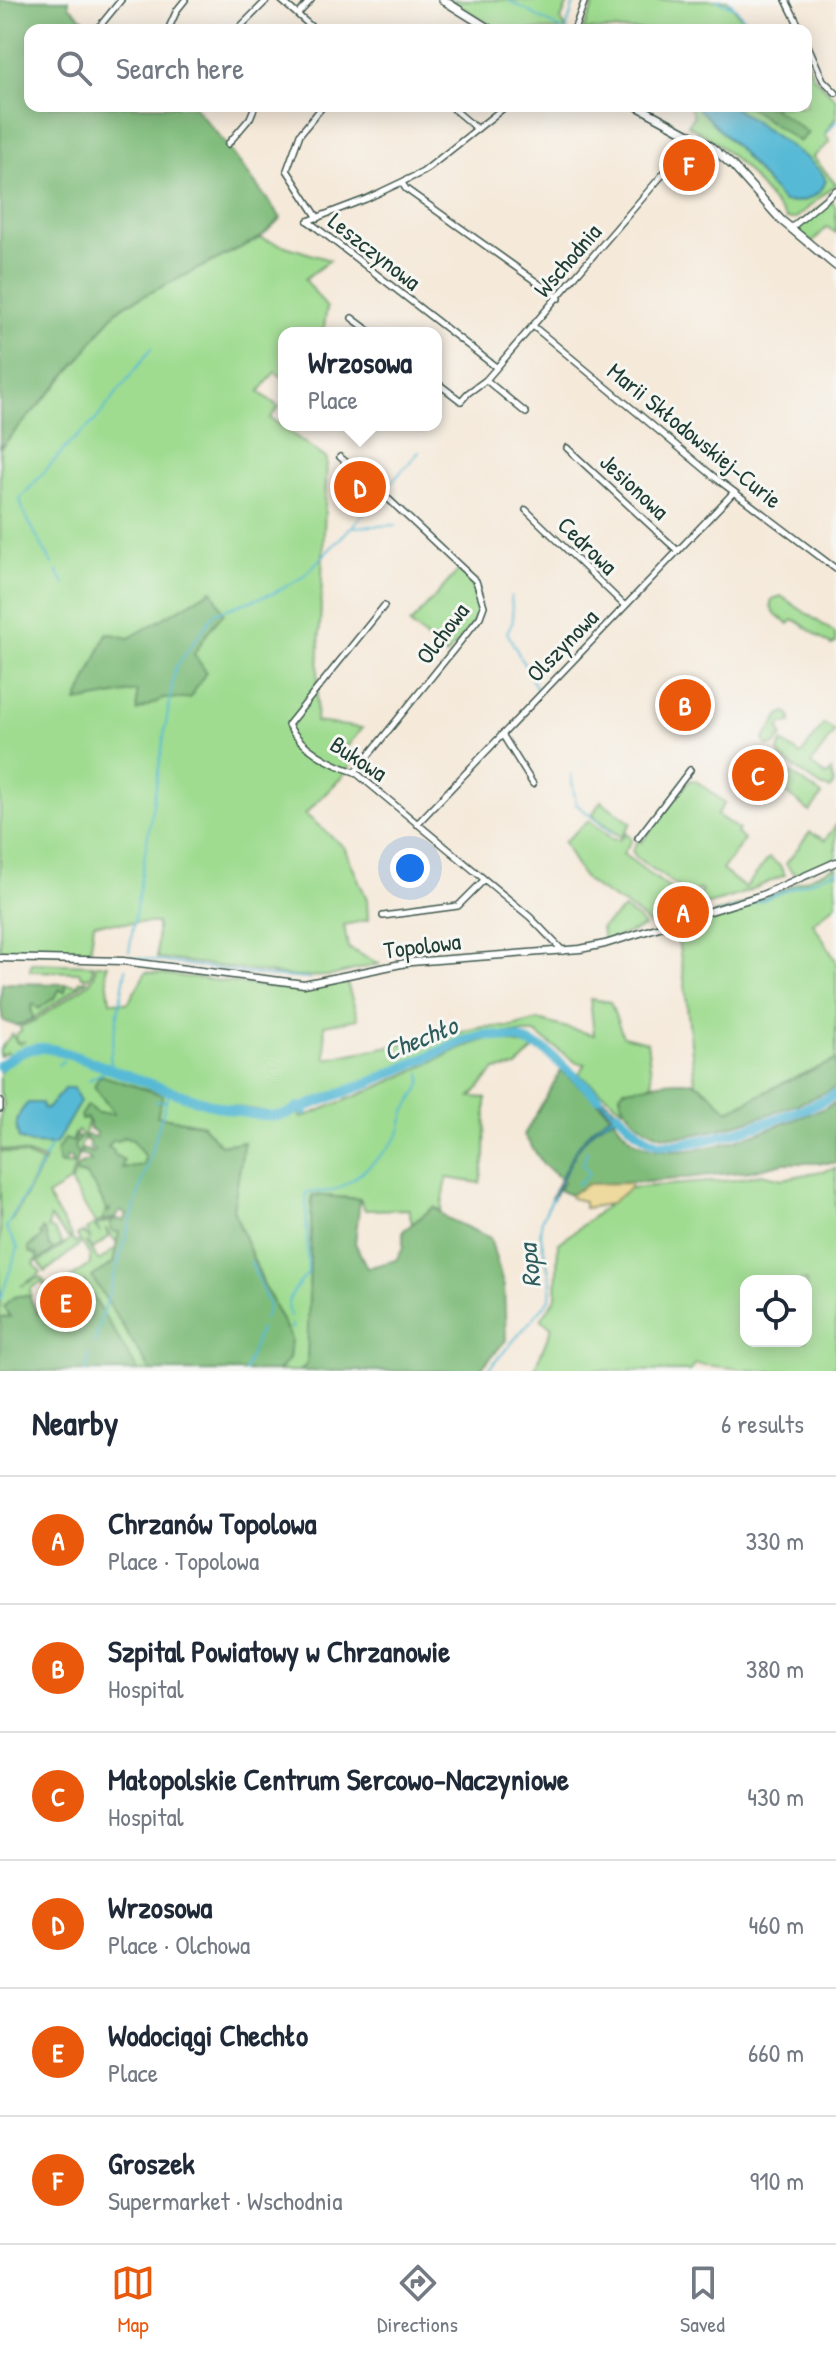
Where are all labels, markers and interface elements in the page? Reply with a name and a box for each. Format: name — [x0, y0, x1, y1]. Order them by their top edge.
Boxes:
search box — [24, 24, 812, 112]
icon: search — [52, 46, 96, 90]
text: Search here — [116, 48, 244, 88]
pin: F — [663, 135, 715, 195]
street label: Leszczynowa — [322, 205, 428, 297]
street label: Wschodnia — [526, 216, 608, 304]
popup — [278, 327, 442, 431]
text: Wrzosowa — [308, 342, 412, 382]
street label: Marii Skłodowskiej-Curie — [601, 355, 789, 516]
text: Place — [308, 382, 358, 417]
street label: Jesionowa — [593, 446, 677, 526]
pin: D — [334, 457, 386, 517]
street label: Cedrowa — [551, 509, 625, 581]
street label: Olchowa — [408, 596, 476, 670]
street label: Olszynowa — [519, 601, 605, 689]
pin: B — [659, 675, 711, 735]
street label: Bukowa — [324, 728, 394, 788]
pin: C — [732, 745, 784, 805]
your location — [390, 848, 430, 888]
pin: A — [657, 882, 709, 942]
street label: Topolowa — [382, 924, 462, 966]
water label: Chechło — [378, 1006, 465, 1069]
water label: Ropa — [509, 1240, 550, 1290]
pin: E — [40, 1272, 92, 1332]
map controls — [740, 1275, 812, 1347]
button: locate — [740, 1275, 812, 1347]
text: Nearby — [32, 1400, 118, 1446]
text: 6 results — [721, 1406, 804, 1441]
text: Chrzanów Topolowa — [108, 1503, 316, 1543]
text: A — [52, 1523, 64, 1558]
text: 330 m — [745, 1523, 804, 1558]
text: Place · Topolowa — [108, 1543, 259, 1578]
text: Szpital Powiatowy w Chrzanowie — [108, 1631, 450, 1671]
text: B — [51, 1651, 65, 1686]
text: 380 m — [746, 1651, 804, 1686]
text: Hospital — [108, 1671, 184, 1706]
text: Małopolskie Centrum Sercowo-Naczyniowe — [108, 1759, 569, 1799]
text: C — [51, 1779, 65, 1814]
text: 430 m — [747, 1779, 804, 1814]
text: Hospital — [108, 1799, 184, 1834]
text: Wrzosowa — [108, 1887, 212, 1927]
text: D — [52, 1907, 64, 1942]
text: 460 m — [749, 1907, 804, 1942]
text: Place · Olchowa — [108, 1927, 250, 1962]
text: Wodociągi Chechło — [108, 2015, 308, 2055]
text: E — [52, 2035, 64, 2070]
text: 660 m — [748, 2035, 804, 2070]
text: Place — [108, 2055, 158, 2090]
text: Groszek — [108, 2143, 195, 2183]
text: F — [53, 2163, 63, 2198]
text: 910 m — [750, 2163, 804, 2198]
text: Supermarket · Wschodnia — [108, 2183, 342, 2218]
tab: Map — [111, 2261, 155, 2339]
tab: Directions — [377, 2261, 458, 2339]
tab: Saved — [680, 2261, 725, 2339]

